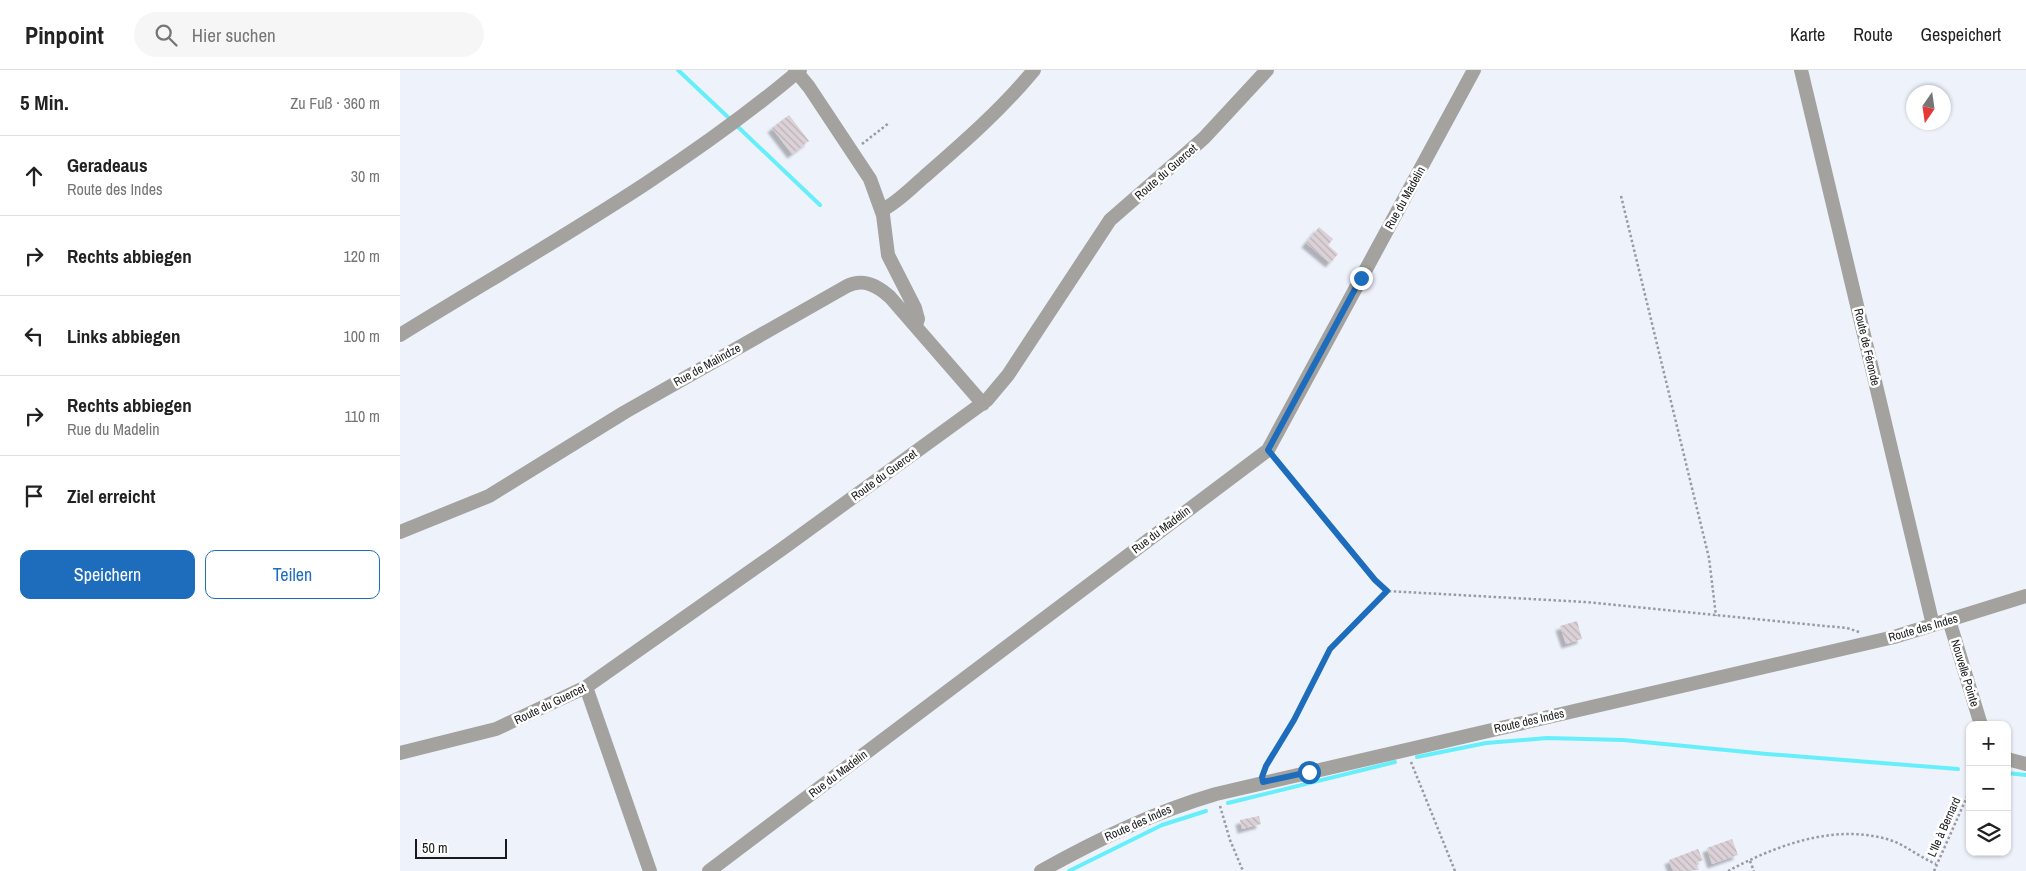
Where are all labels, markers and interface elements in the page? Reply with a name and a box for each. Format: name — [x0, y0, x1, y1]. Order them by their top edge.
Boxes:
search box — [134, 12, 484, 57]
text: Pinpoint — [25, 19, 104, 51]
icon: search — [152, 21, 180, 49]
text: Hier suchen — [192, 22, 276, 48]
text: Karte — [1790, 22, 1825, 47]
text: Route — [1853, 22, 1893, 47]
text: Gespeichert — [1921, 22, 2001, 47]
north arrow — [1906, 85, 1951, 130]
text: 5 Min. — [20, 88, 69, 117]
text: Zu Fuß · 360 m — [290, 92, 380, 114]
street label: Route du Guercet — [1131, 140, 1201, 204]
text: Geradeaus — [67, 152, 148, 178]
icon: ahead — [20, 162, 48, 190]
street label: Rue du Madelin — [1381, 164, 1429, 232]
text: 30 m — [351, 165, 380, 187]
text: Route des Indes — [67, 178, 163, 200]
icon: right — [20, 242, 48, 270]
text: Rechts abbiegen — [67, 243, 192, 269]
text: 120 m — [344, 245, 380, 267]
route end — [1350, 267, 1373, 290]
street label: Route de Féronde — [1850, 307, 1884, 387]
icon: left — [20, 322, 48, 350]
text: Links abbiegen — [67, 323, 180, 349]
text: 100 m — [344, 325, 380, 347]
street label: Rue de Malindze — [671, 340, 743, 390]
text: Rechts abbiegen — [67, 392, 192, 418]
icon: right — [20, 402, 48, 430]
text: 110 m — [344, 405, 380, 427]
text: Rue du Madelin — [67, 418, 160, 440]
street label: Route du Guercet — [848, 446, 920, 504]
icon: arrive — [20, 482, 48, 510]
text: Ziel erreicht — [67, 483, 155, 509]
street label: Rue du Madelin — [1128, 503, 1194, 557]
button: Speichern — [20, 550, 195, 599]
button: Teilen — [205, 550, 380, 599]
street label: Route des Indes — [1886, 610, 1960, 646]
street label: Nouvelle Pointe — [1947, 637, 1983, 709]
street label: Route du Guercet — [512, 680, 589, 728]
street label: Route des Indes — [1492, 705, 1566, 737]
map controls — [1966, 721, 2011, 856]
button: + — [1966, 721, 2011, 766]
street label: Rue du Madelin — [805, 747, 871, 801]
route start — [1298, 761, 1321, 784]
button: − — [1966, 766, 2011, 811]
street label: L'Ile à Bernard — [1924, 795, 1964, 859]
street label: Route des Indes — [1102, 801, 1174, 845]
button: layers — [1966, 811, 2011, 856]
scale bar — [415, 836, 508, 859]
text: 50 m — [422, 839, 448, 857]

